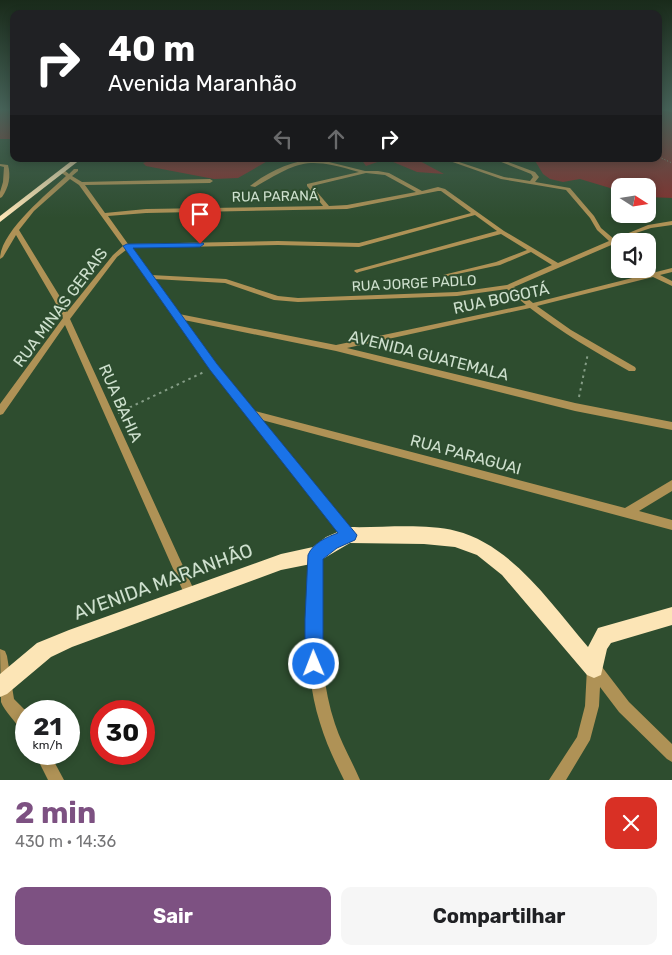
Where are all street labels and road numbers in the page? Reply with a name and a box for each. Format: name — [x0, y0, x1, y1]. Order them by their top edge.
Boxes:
street label: RUA PARANÁ — [231, 186, 319, 206]
street label: RUA MINAS GERAIS — [9, 244, 111, 371]
street label: RUA JORGE PADLO — [351, 272, 477, 295]
street label: RUA BOGOTÁ — [451, 279, 551, 318]
street label: AVENIDA GUATEMALA — [347, 326, 511, 385]
street label: RUA BAHIA — [95, 361, 146, 445]
street label: RUA PARAGUAI — [408, 431, 523, 478]
street label: AVENIDA MARANHÃO — [70, 538, 256, 625]

